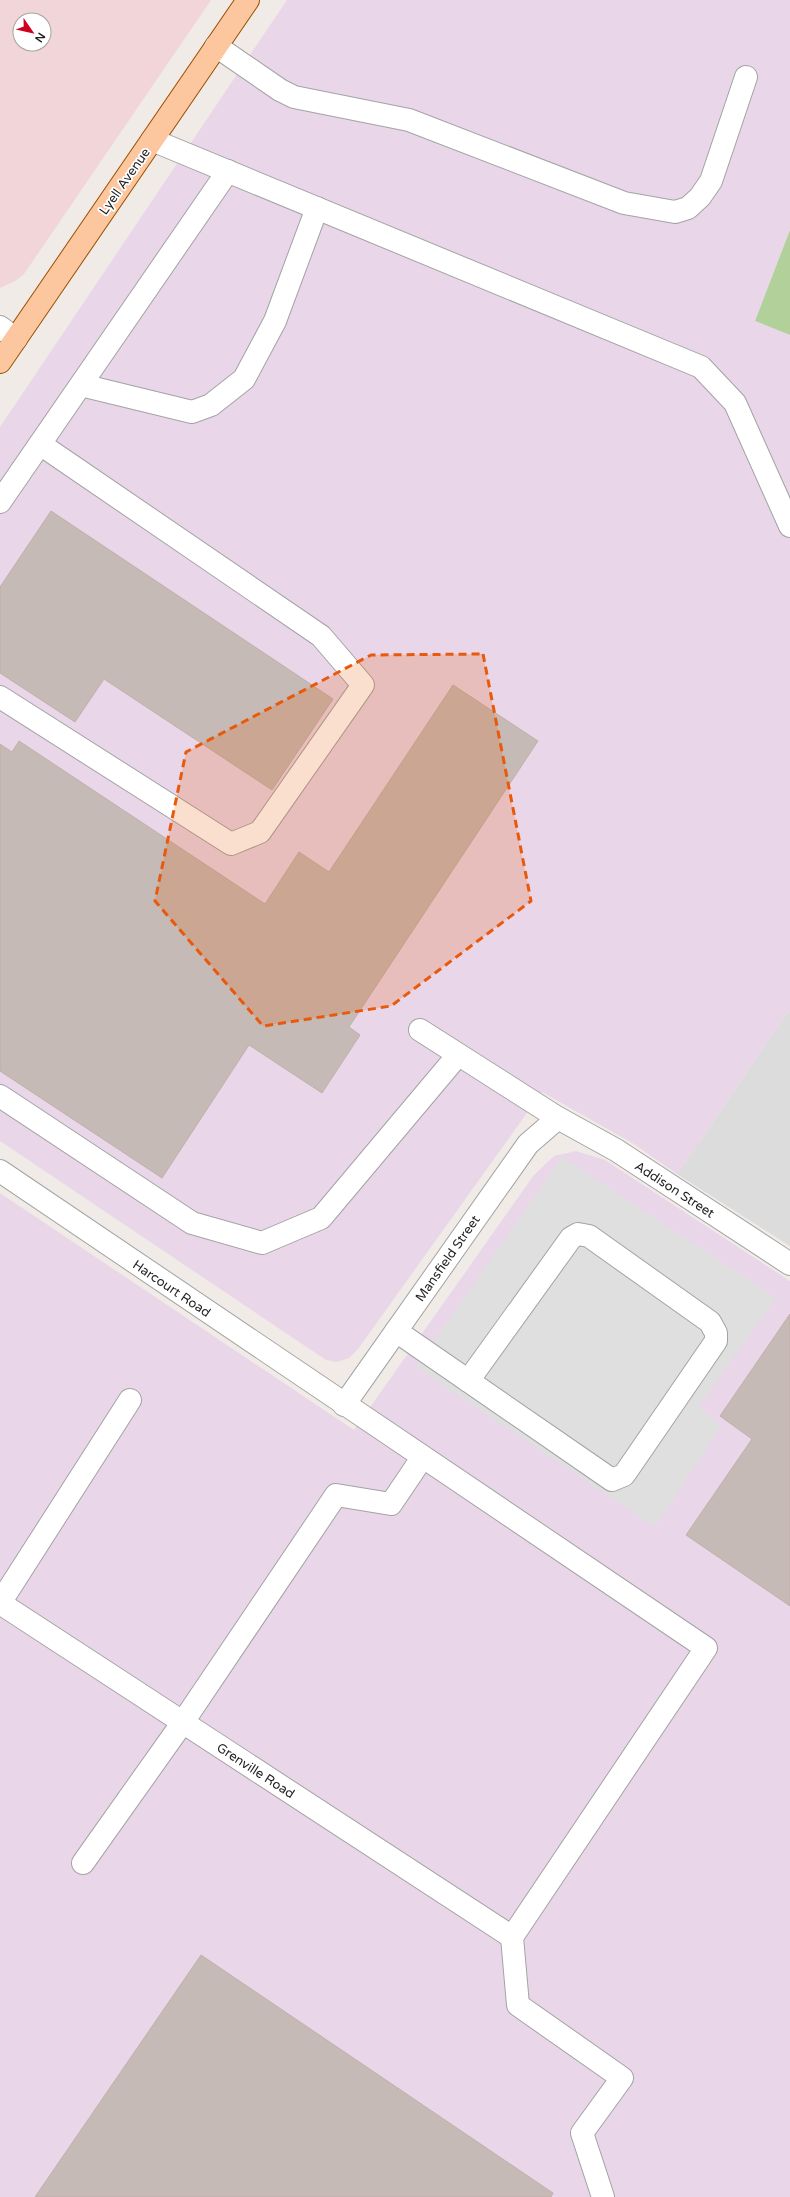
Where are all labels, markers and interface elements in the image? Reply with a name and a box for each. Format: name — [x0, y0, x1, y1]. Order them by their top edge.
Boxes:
north arrow — [12, 12, 52, 52]
text: N — [32, 30, 48, 45]
street label: Lyell Avenue — [96, 145, 154, 218]
street label: Addison Street — [632, 1158, 717, 1222]
street label: Mansfield Street — [412, 1212, 484, 1305]
street label: Harcourt Road — [129, 1257, 213, 1321]
street label: Grenville Road — [213, 1740, 297, 1802]

